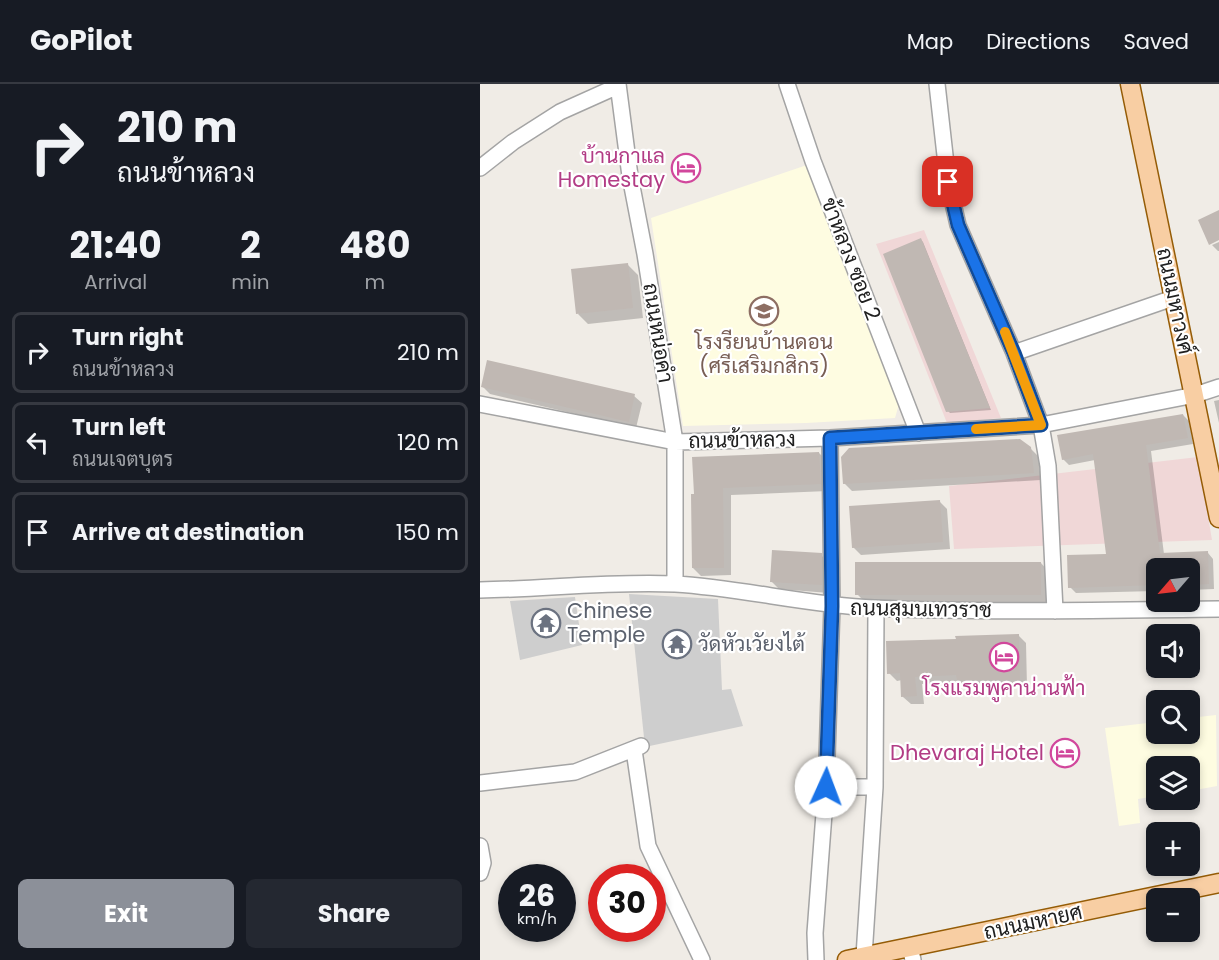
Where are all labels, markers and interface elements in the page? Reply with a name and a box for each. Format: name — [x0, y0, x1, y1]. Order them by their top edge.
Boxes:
text: GoPilot — [30, 21, 132, 60]
text: Map — [907, 27, 953, 56]
text: Directions — [986, 27, 1090, 56]
text: Saved — [1123, 27, 1189, 56]
text: 210 m — [117, 98, 238, 157]
icon: right — [18, 108, 96, 186]
place label: บ้านกาแล Homestay — [558, 141, 665, 194]
hotel icon: บ้านกาแล Homestay — [670, 152, 702, 184]
text: ถนนข้าหลวง — [117, 154, 255, 191]
pin — [922, 156, 973, 207]
icon: arrive — [931, 165, 964, 198]
street label: ข้าหลวง ซอย 2 — [815, 193, 888, 324]
text: 21:40 — [70, 220, 162, 271]
text: 2 — [240, 220, 261, 271]
text: 480 — [339, 220, 410, 271]
street label: ถนนมหาวงศ์ — [1150, 245, 1201, 357]
text: Arrival — [84, 268, 147, 296]
text: min — [231, 268, 270, 296]
text: m — [365, 268, 385, 296]
street label: ถนนหน่อคำ — [636, 281, 681, 385]
school or university icon: โรงรียนบ้านดอน (ศรีเสริมกสิกร) — [748, 295, 780, 327]
text: Turn right — [72, 322, 183, 353]
place label: โรงรียนบ้านดอน (ศรีเสริมกสิกร) — [694, 327, 833, 380]
icon: right — [21, 336, 54, 369]
text: 210 m — [397, 337, 459, 368]
text: ถนนข้าหลวง — [72, 355, 174, 383]
text: Turn left — [72, 412, 166, 443]
street label: ถนนข้าหลวง — [688, 424, 796, 455]
icon: left — [21, 426, 54, 459]
text: 120 m — [397, 427, 459, 458]
text: ถนนเจตบุตร — [72, 445, 173, 473]
icon: arrive — [21, 516, 54, 549]
text: Arrive at destination — [72, 517, 304, 548]
text: 150 m — [396, 517, 459, 548]
north arrow — [1146, 558, 1200, 612]
map controls — [1146, 558, 1200, 942]
street label: ถนนสุมนเทวราช — [850, 593, 992, 624]
place label: Chinese Temple — [567, 596, 652, 649]
temple icon: Chinese Temple — [530, 607, 562, 639]
button: sound — [1146, 624, 1200, 678]
temple icon: วัดหัวเวัยงไต้ — [661, 628, 693, 660]
place label: วัดหัวเวัยงไต้ — [698, 629, 806, 658]
hotel icon: โรงแรมพูคาน่านฟ้า — [988, 641, 1020, 673]
place label: โรงแรมพูคาน่านฟ้า — [921, 673, 1086, 703]
button: search — [1146, 690, 1200, 744]
hotel icon: Dhevaraj Hotel — [1049, 737, 1081, 769]
place label: Dhevaraj Hotel — [890, 738, 1044, 767]
position arrow — [794, 755, 858, 819]
button: layers — [1146, 756, 1200, 810]
button: + — [1146, 822, 1200, 876]
speed limit sign: 30 — [588, 864, 666, 942]
text: 26 — [519, 874, 555, 917]
button: Exit — [18, 879, 234, 948]
button: Share — [246, 879, 462, 948]
button: − — [1146, 888, 1200, 942]
street label: ถนนมหายศ — [981, 897, 1085, 946]
text: km/h — [517, 908, 557, 929]

